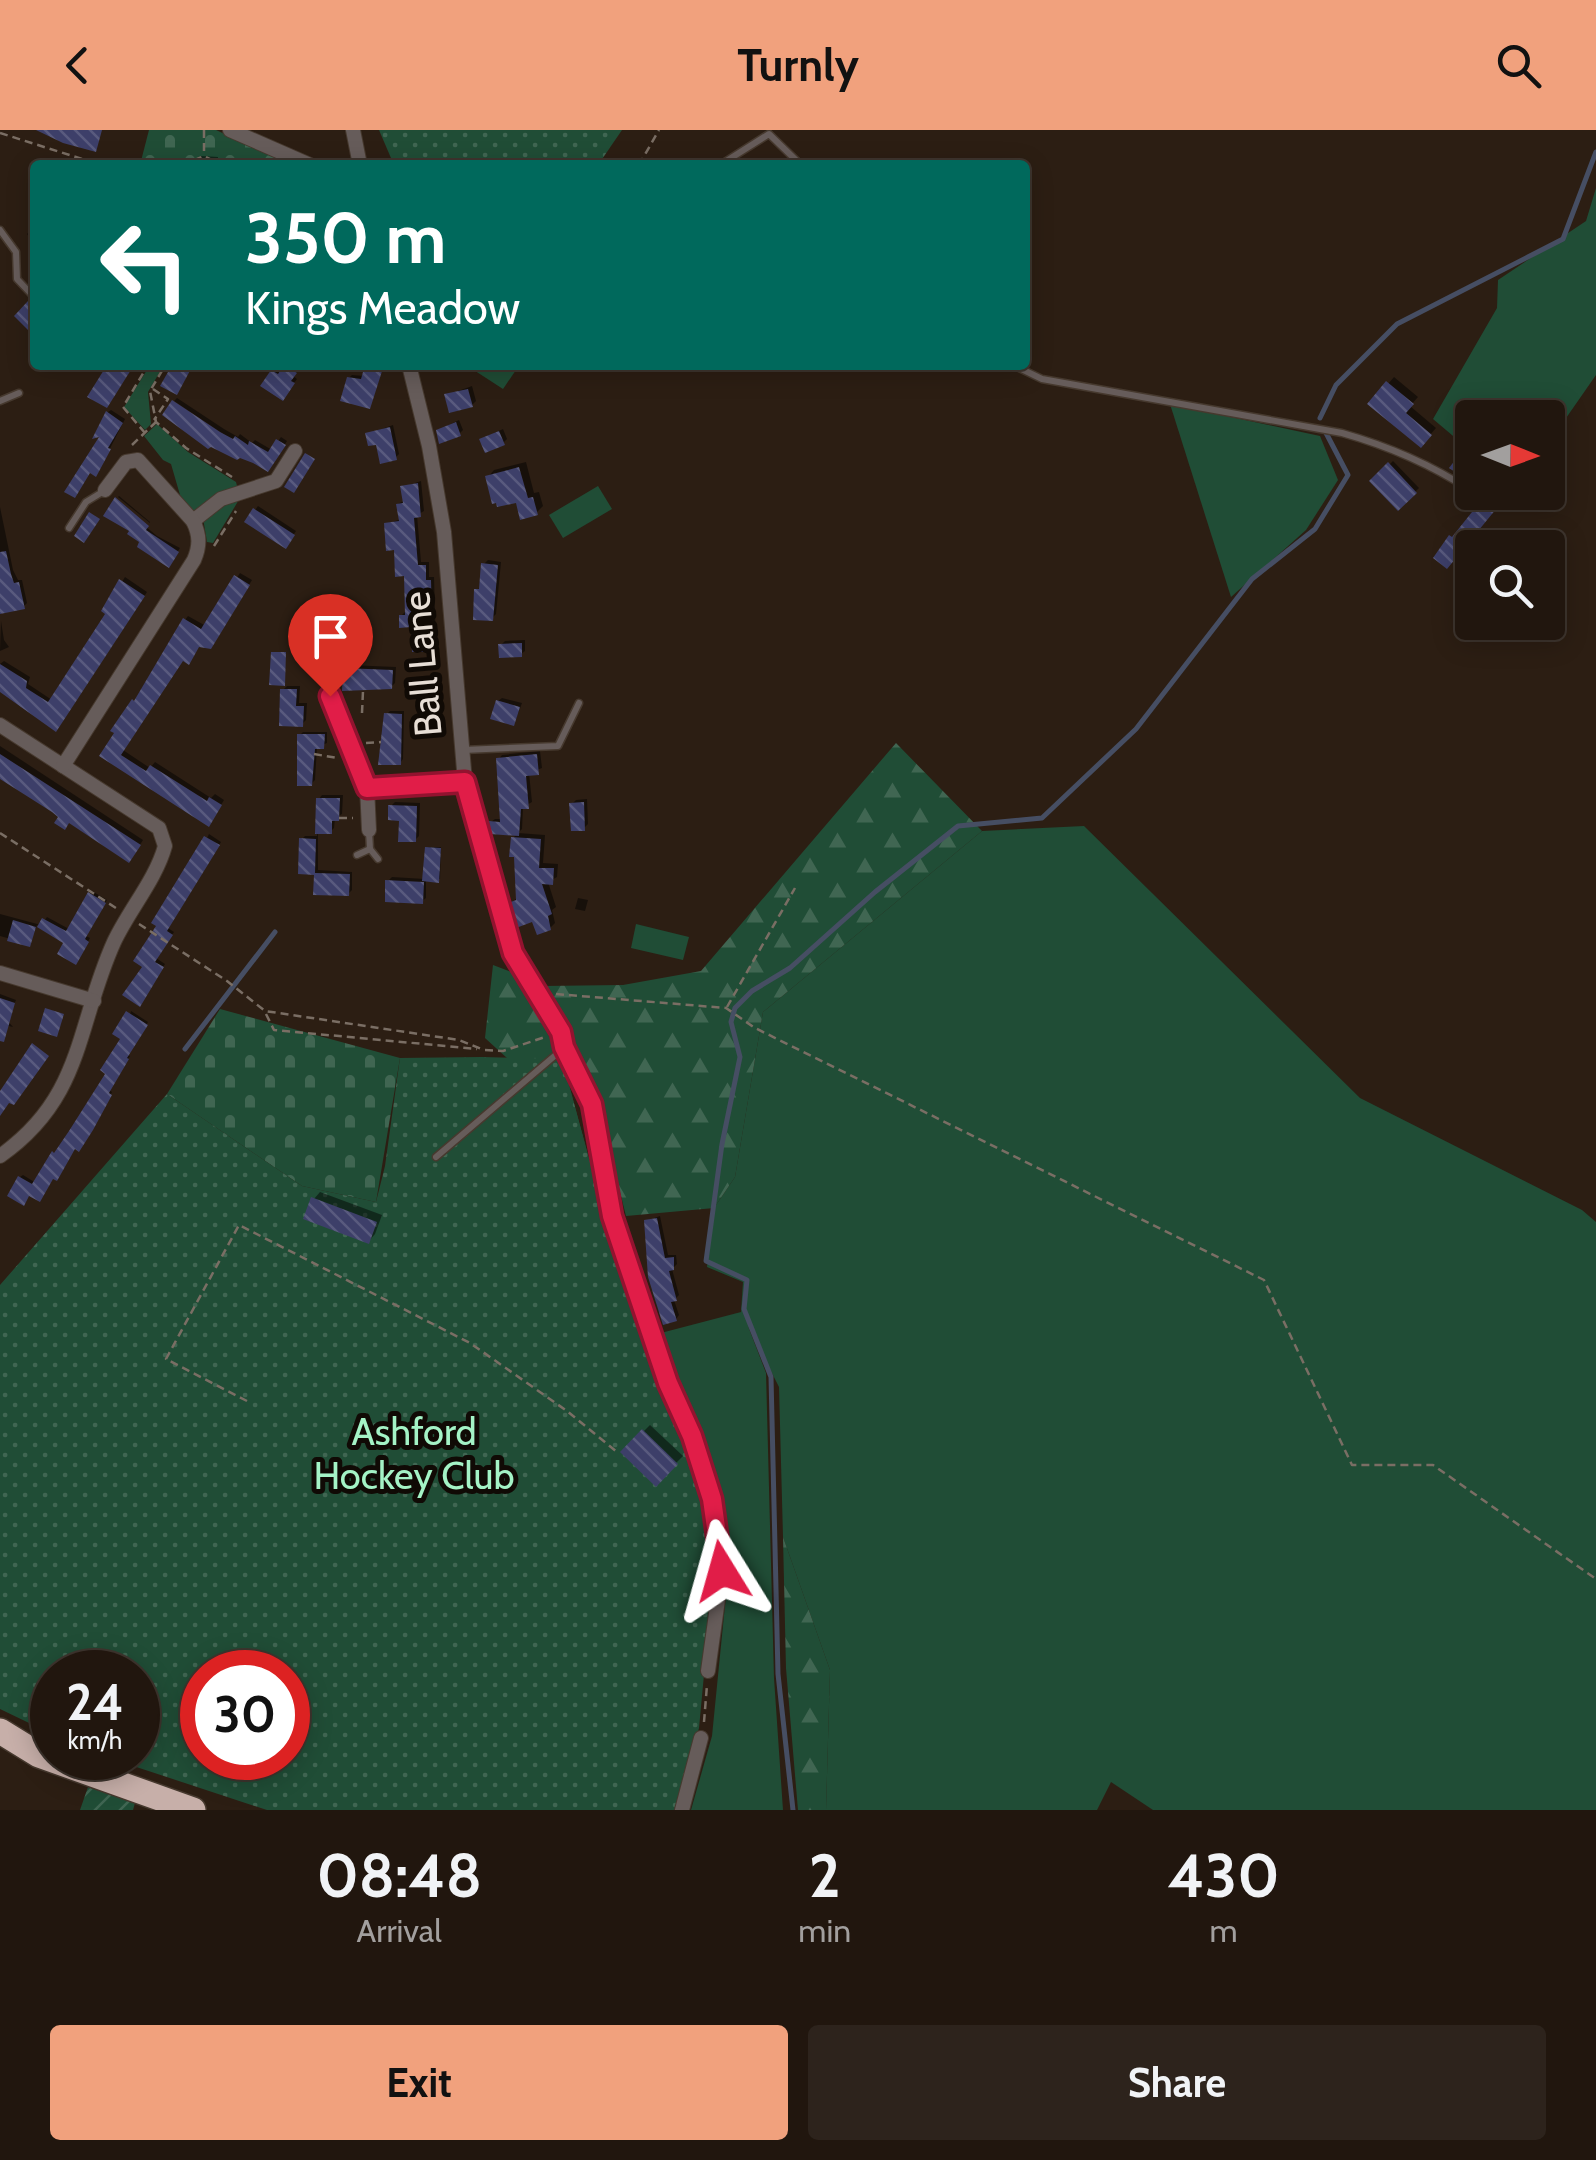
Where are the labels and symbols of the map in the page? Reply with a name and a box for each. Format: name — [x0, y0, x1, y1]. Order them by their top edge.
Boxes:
north arrow — [1455, 400, 1565, 510]
street label: Ball Lane — [392, 590, 452, 738]
pin — [288, 594, 373, 697]
park label: Ashford Hockey Club — [313, 1408, 515, 1499]
position arrow — [670, 1519, 774, 1623]
speed limit sign: 30 — [180, 1650, 310, 1780]

